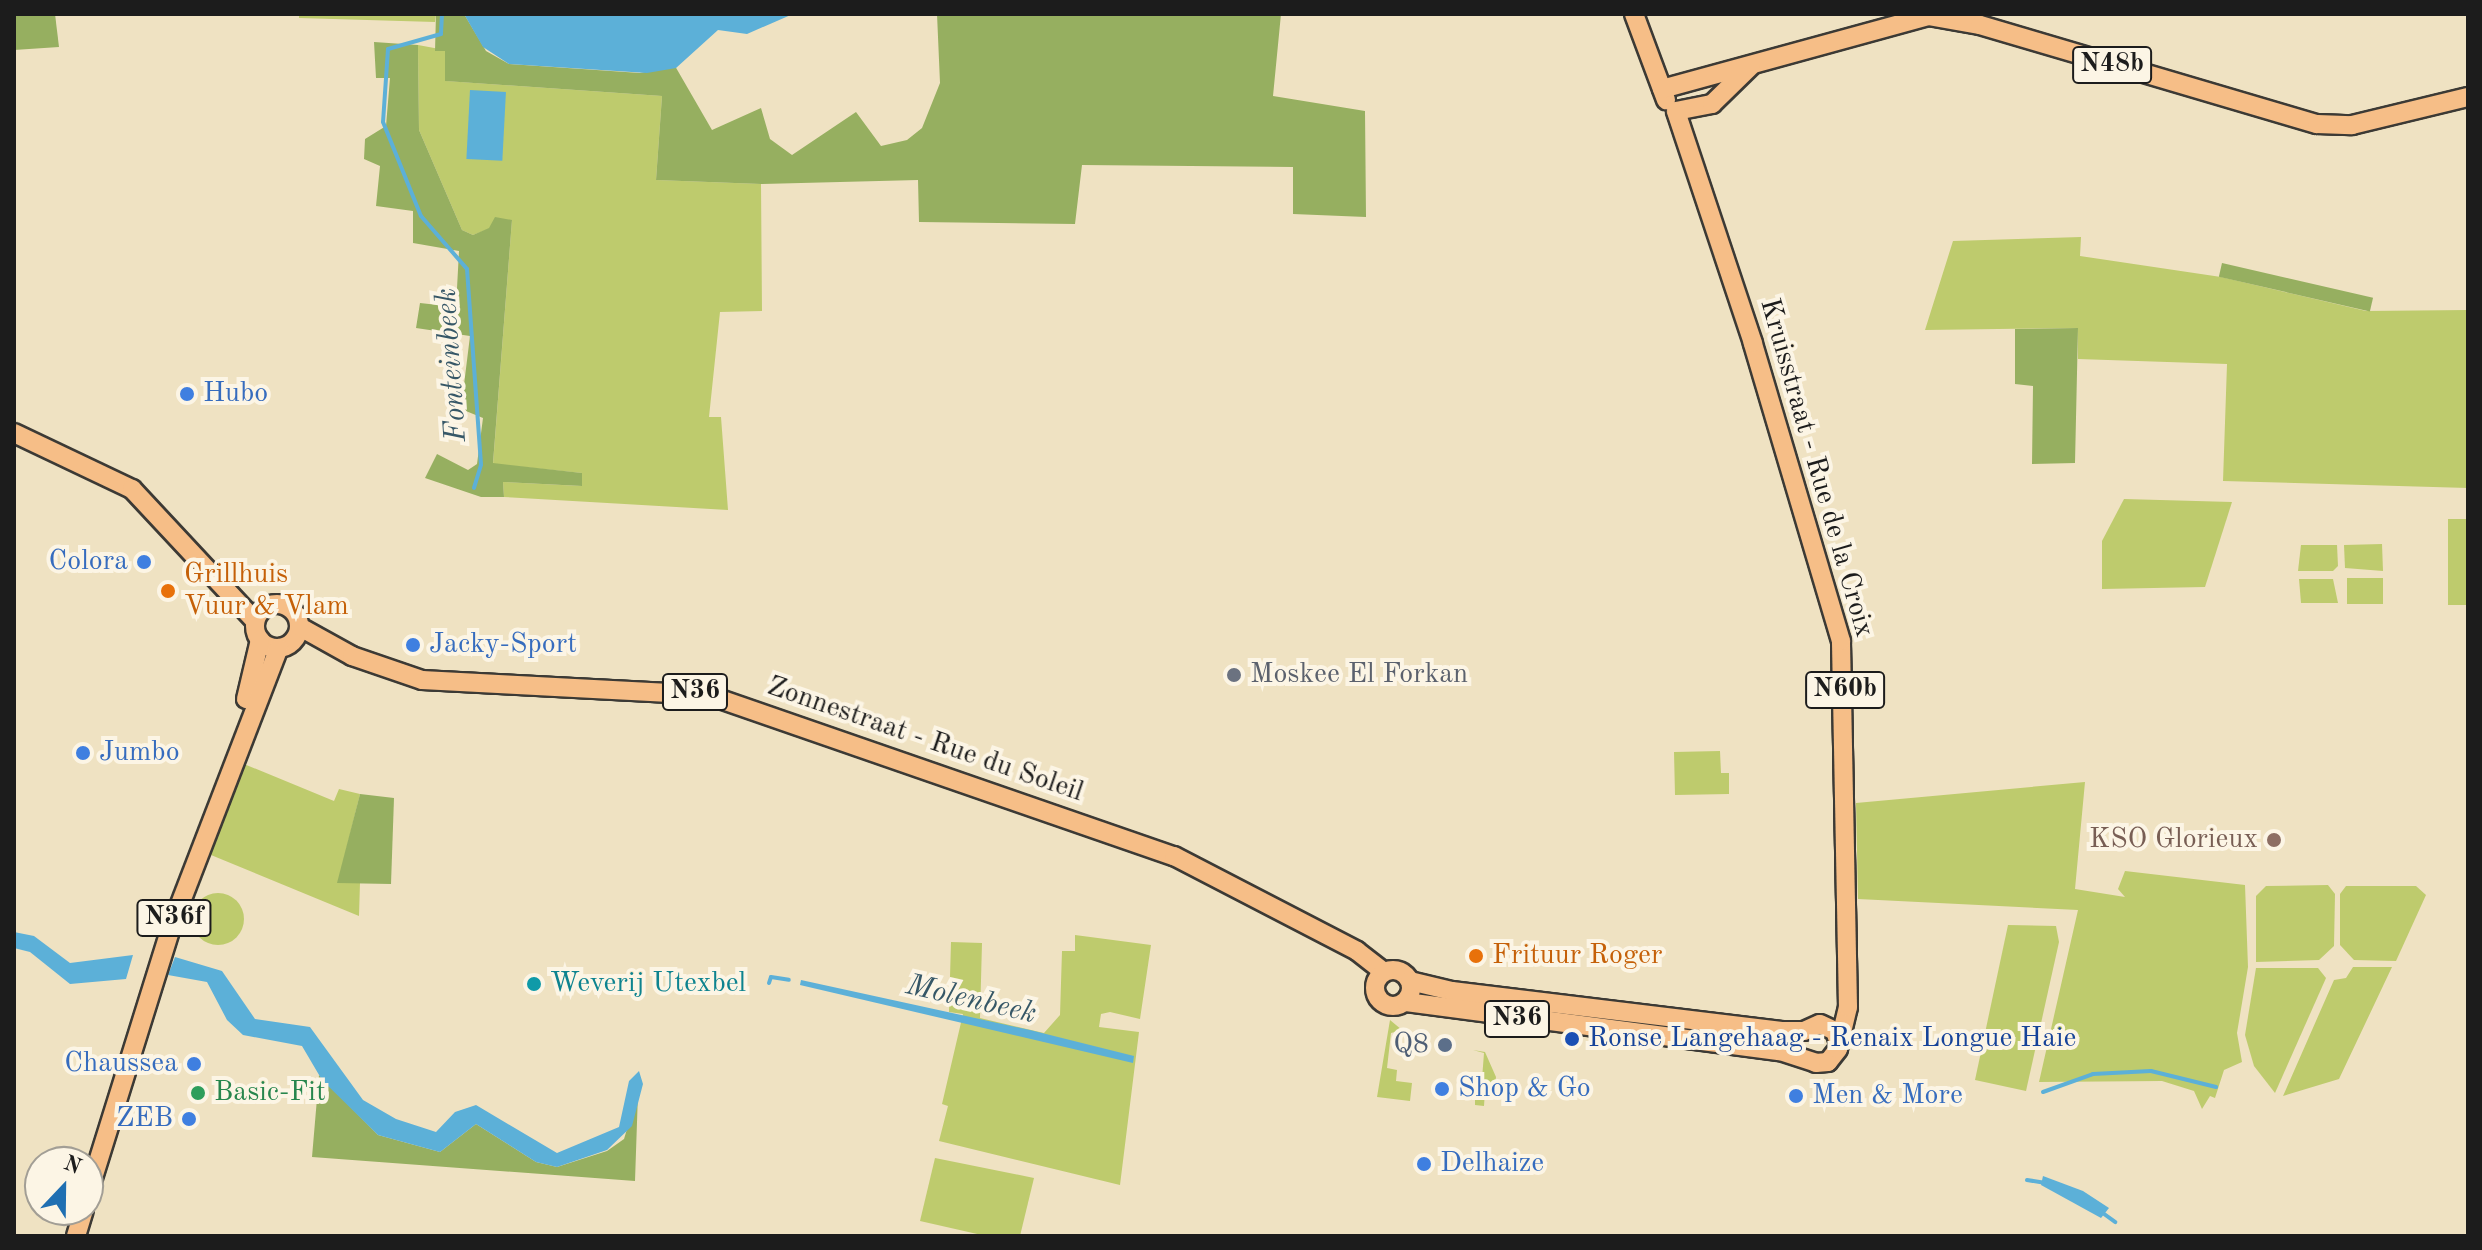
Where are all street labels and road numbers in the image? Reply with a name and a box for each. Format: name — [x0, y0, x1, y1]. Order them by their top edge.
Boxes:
road number: N48b — [2072, 43, 2152, 87]
street label: Kruisstraat - Rue de la Croix — [1752, 295, 1880, 641]
road number: N60b — [1805, 668, 1885, 712]
road number: N36 — [661, 670, 729, 714]
street label: Zonnestraat - Rue du Soleil — [763, 670, 1087, 810]
road number: N36f — [136, 896, 212, 940]
road number: N36 — [1483, 997, 1551, 1041]

